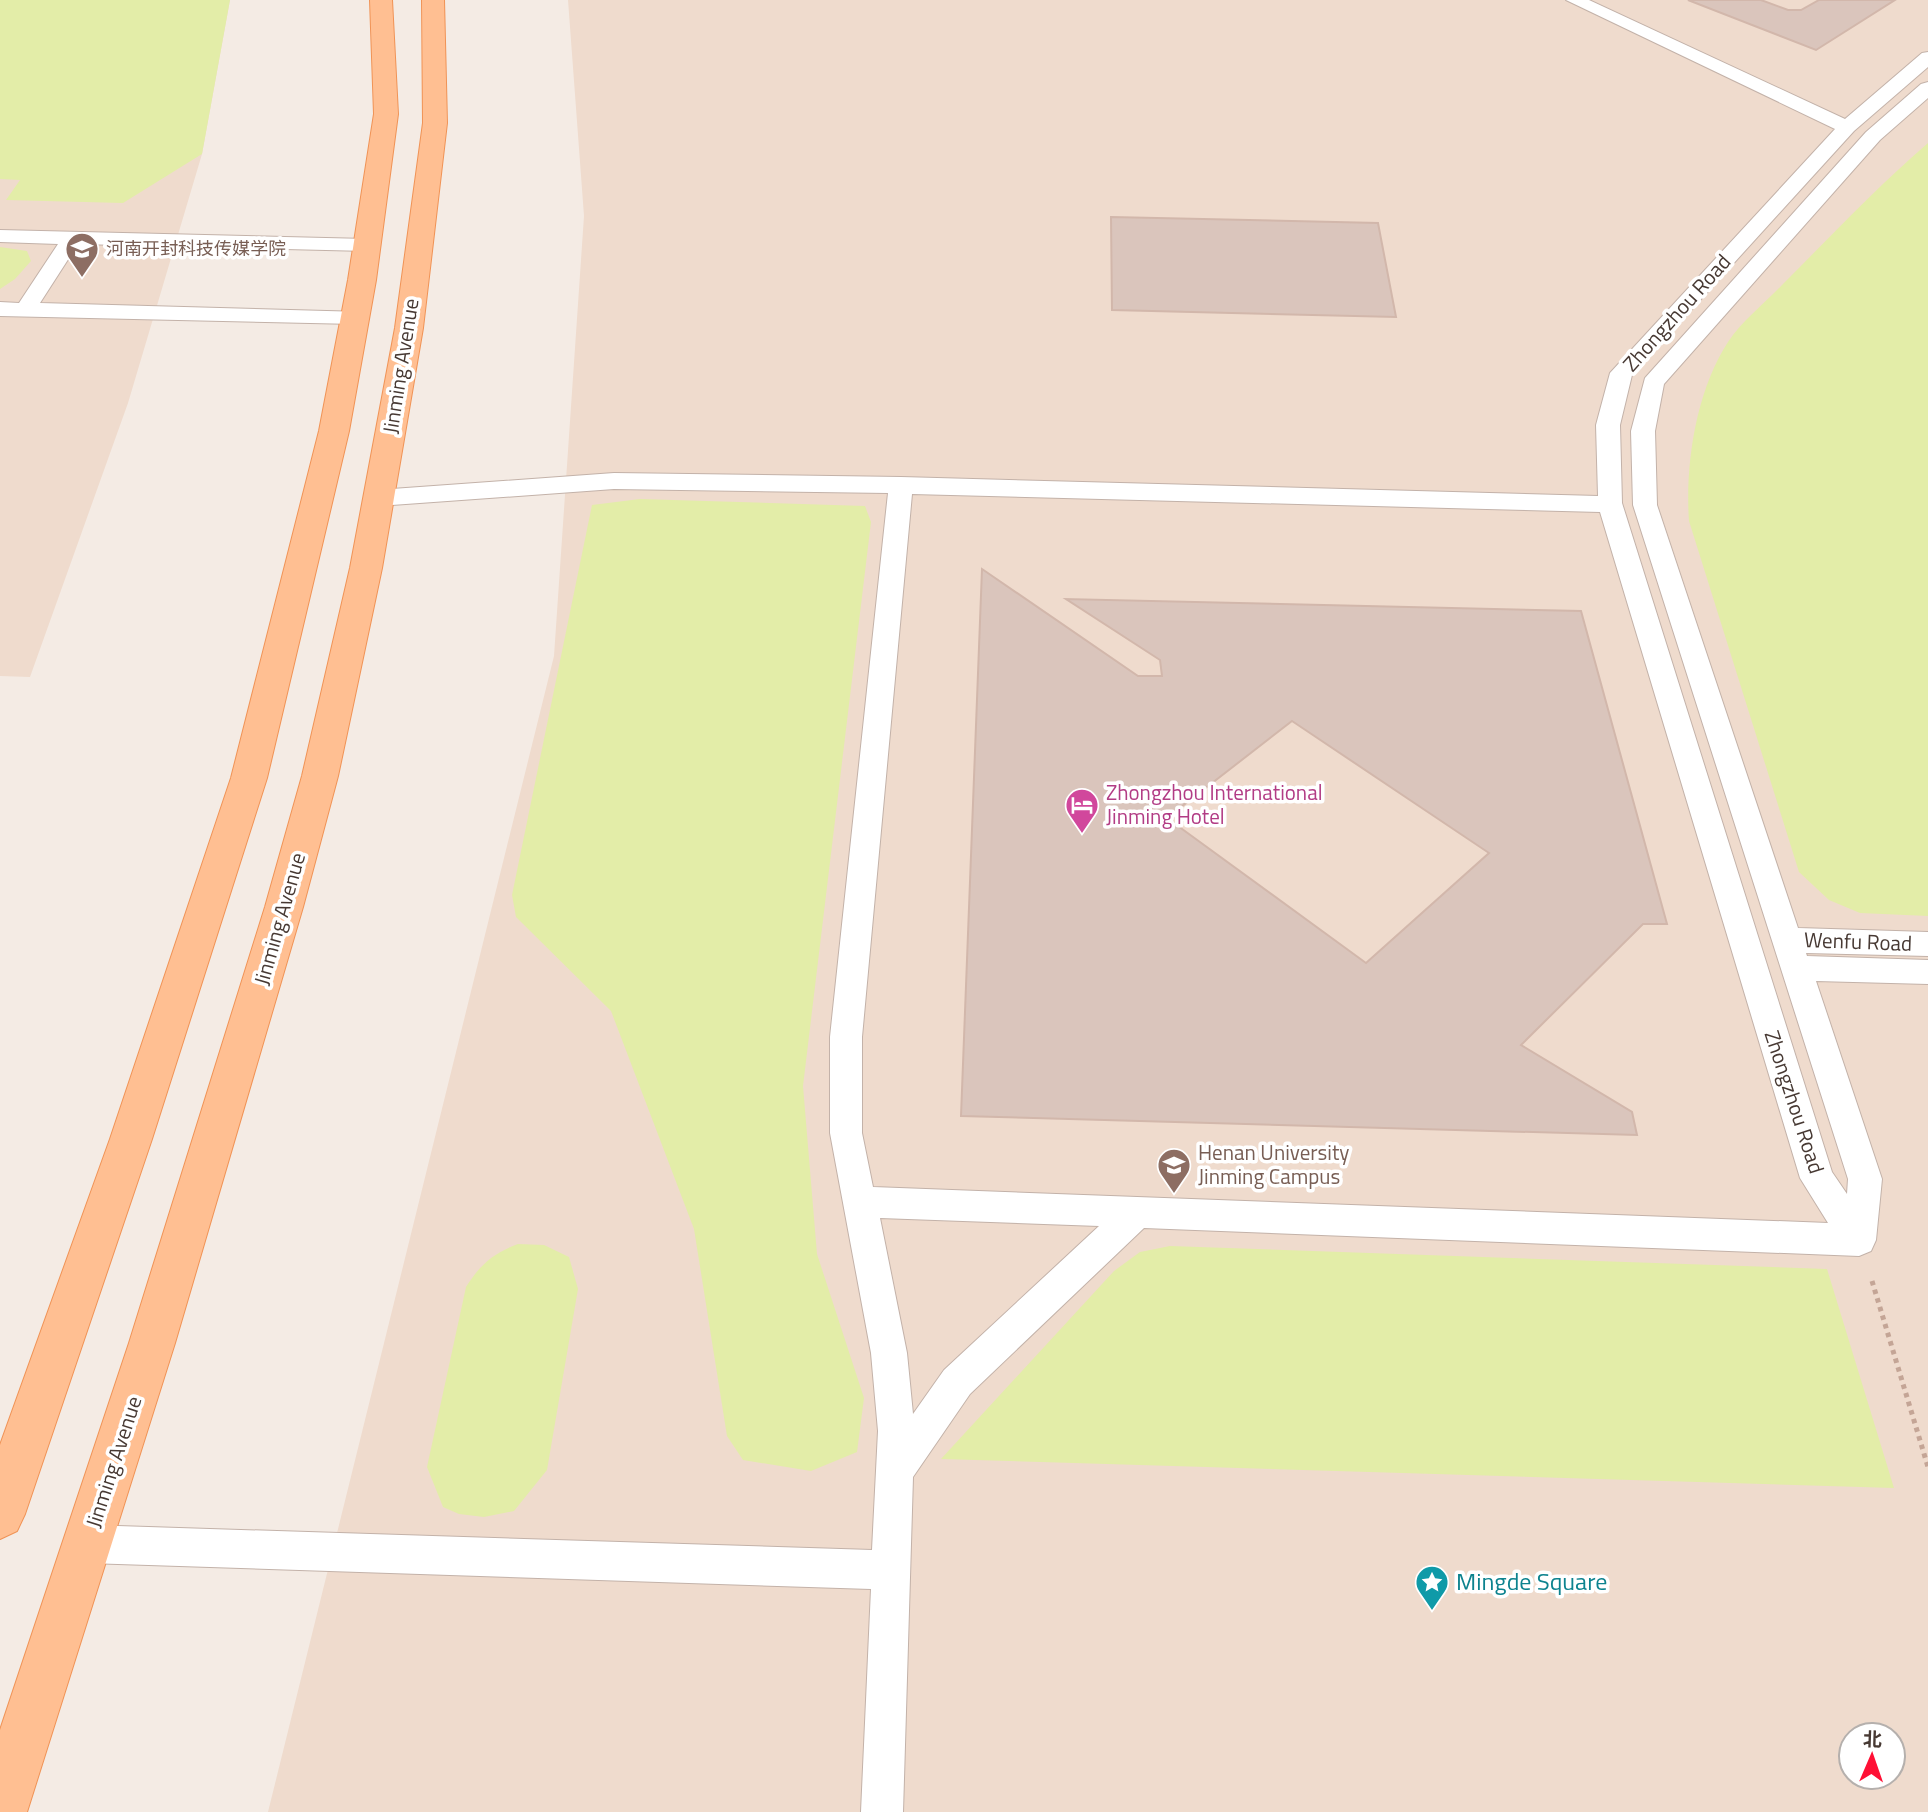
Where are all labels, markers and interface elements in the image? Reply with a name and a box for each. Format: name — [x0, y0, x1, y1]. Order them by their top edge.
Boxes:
school or university icon: 河南开封科技传媒学院 — [63, 230, 101, 279]
place label: 河南开封科技传媒学院 — [106, 235, 286, 262]
street label: Zhongzhou Road — [1615, 246, 1738, 378]
street label: Jinming Avenue — [374, 296, 426, 436]
place label: Zhongzhou International Jinming Hotel — [1106, 776, 1323, 832]
hotel icon: Zhongzhou International Jinming Hotel — [1063, 786, 1101, 835]
street label: Jinming Avenue — [245, 849, 313, 989]
street label: Wenfu Road — [1803, 923, 1913, 959]
street label: Zhongzhou Road — [1757, 1026, 1833, 1177]
place label: Henan University Jinming Campus — [1198, 1136, 1349, 1192]
school or university icon: Henan University Jinming Campus — [1155, 1146, 1193, 1195]
street label: Jinming Avenue — [77, 1392, 149, 1532]
place icon: Mingde Square — [1413, 1563, 1451, 1612]
place label: Mingde Square — [1456, 1563, 1607, 1599]
north arrow — [1837, 1721, 1907, 1791]
text: 北 — [1863, 1724, 1883, 1753]

